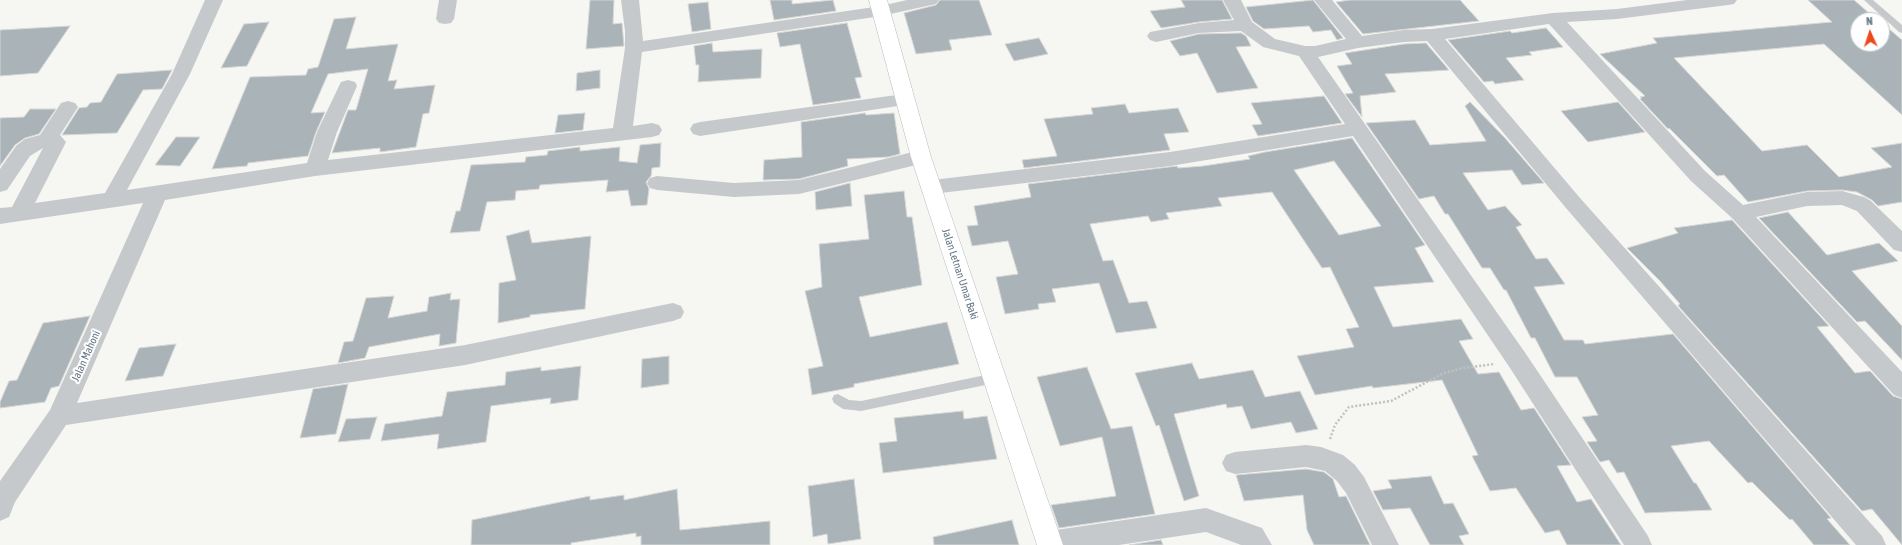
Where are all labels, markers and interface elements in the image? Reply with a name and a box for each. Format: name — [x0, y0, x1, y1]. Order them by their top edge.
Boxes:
north arrow — [1850, 12, 1890, 52]
text: N — [1866, 15, 1873, 27]
street label: Jalan Letnan Umar Baki — [939, 227, 981, 321]
street label: Jalan Mahoni — [69, 328, 103, 384]

